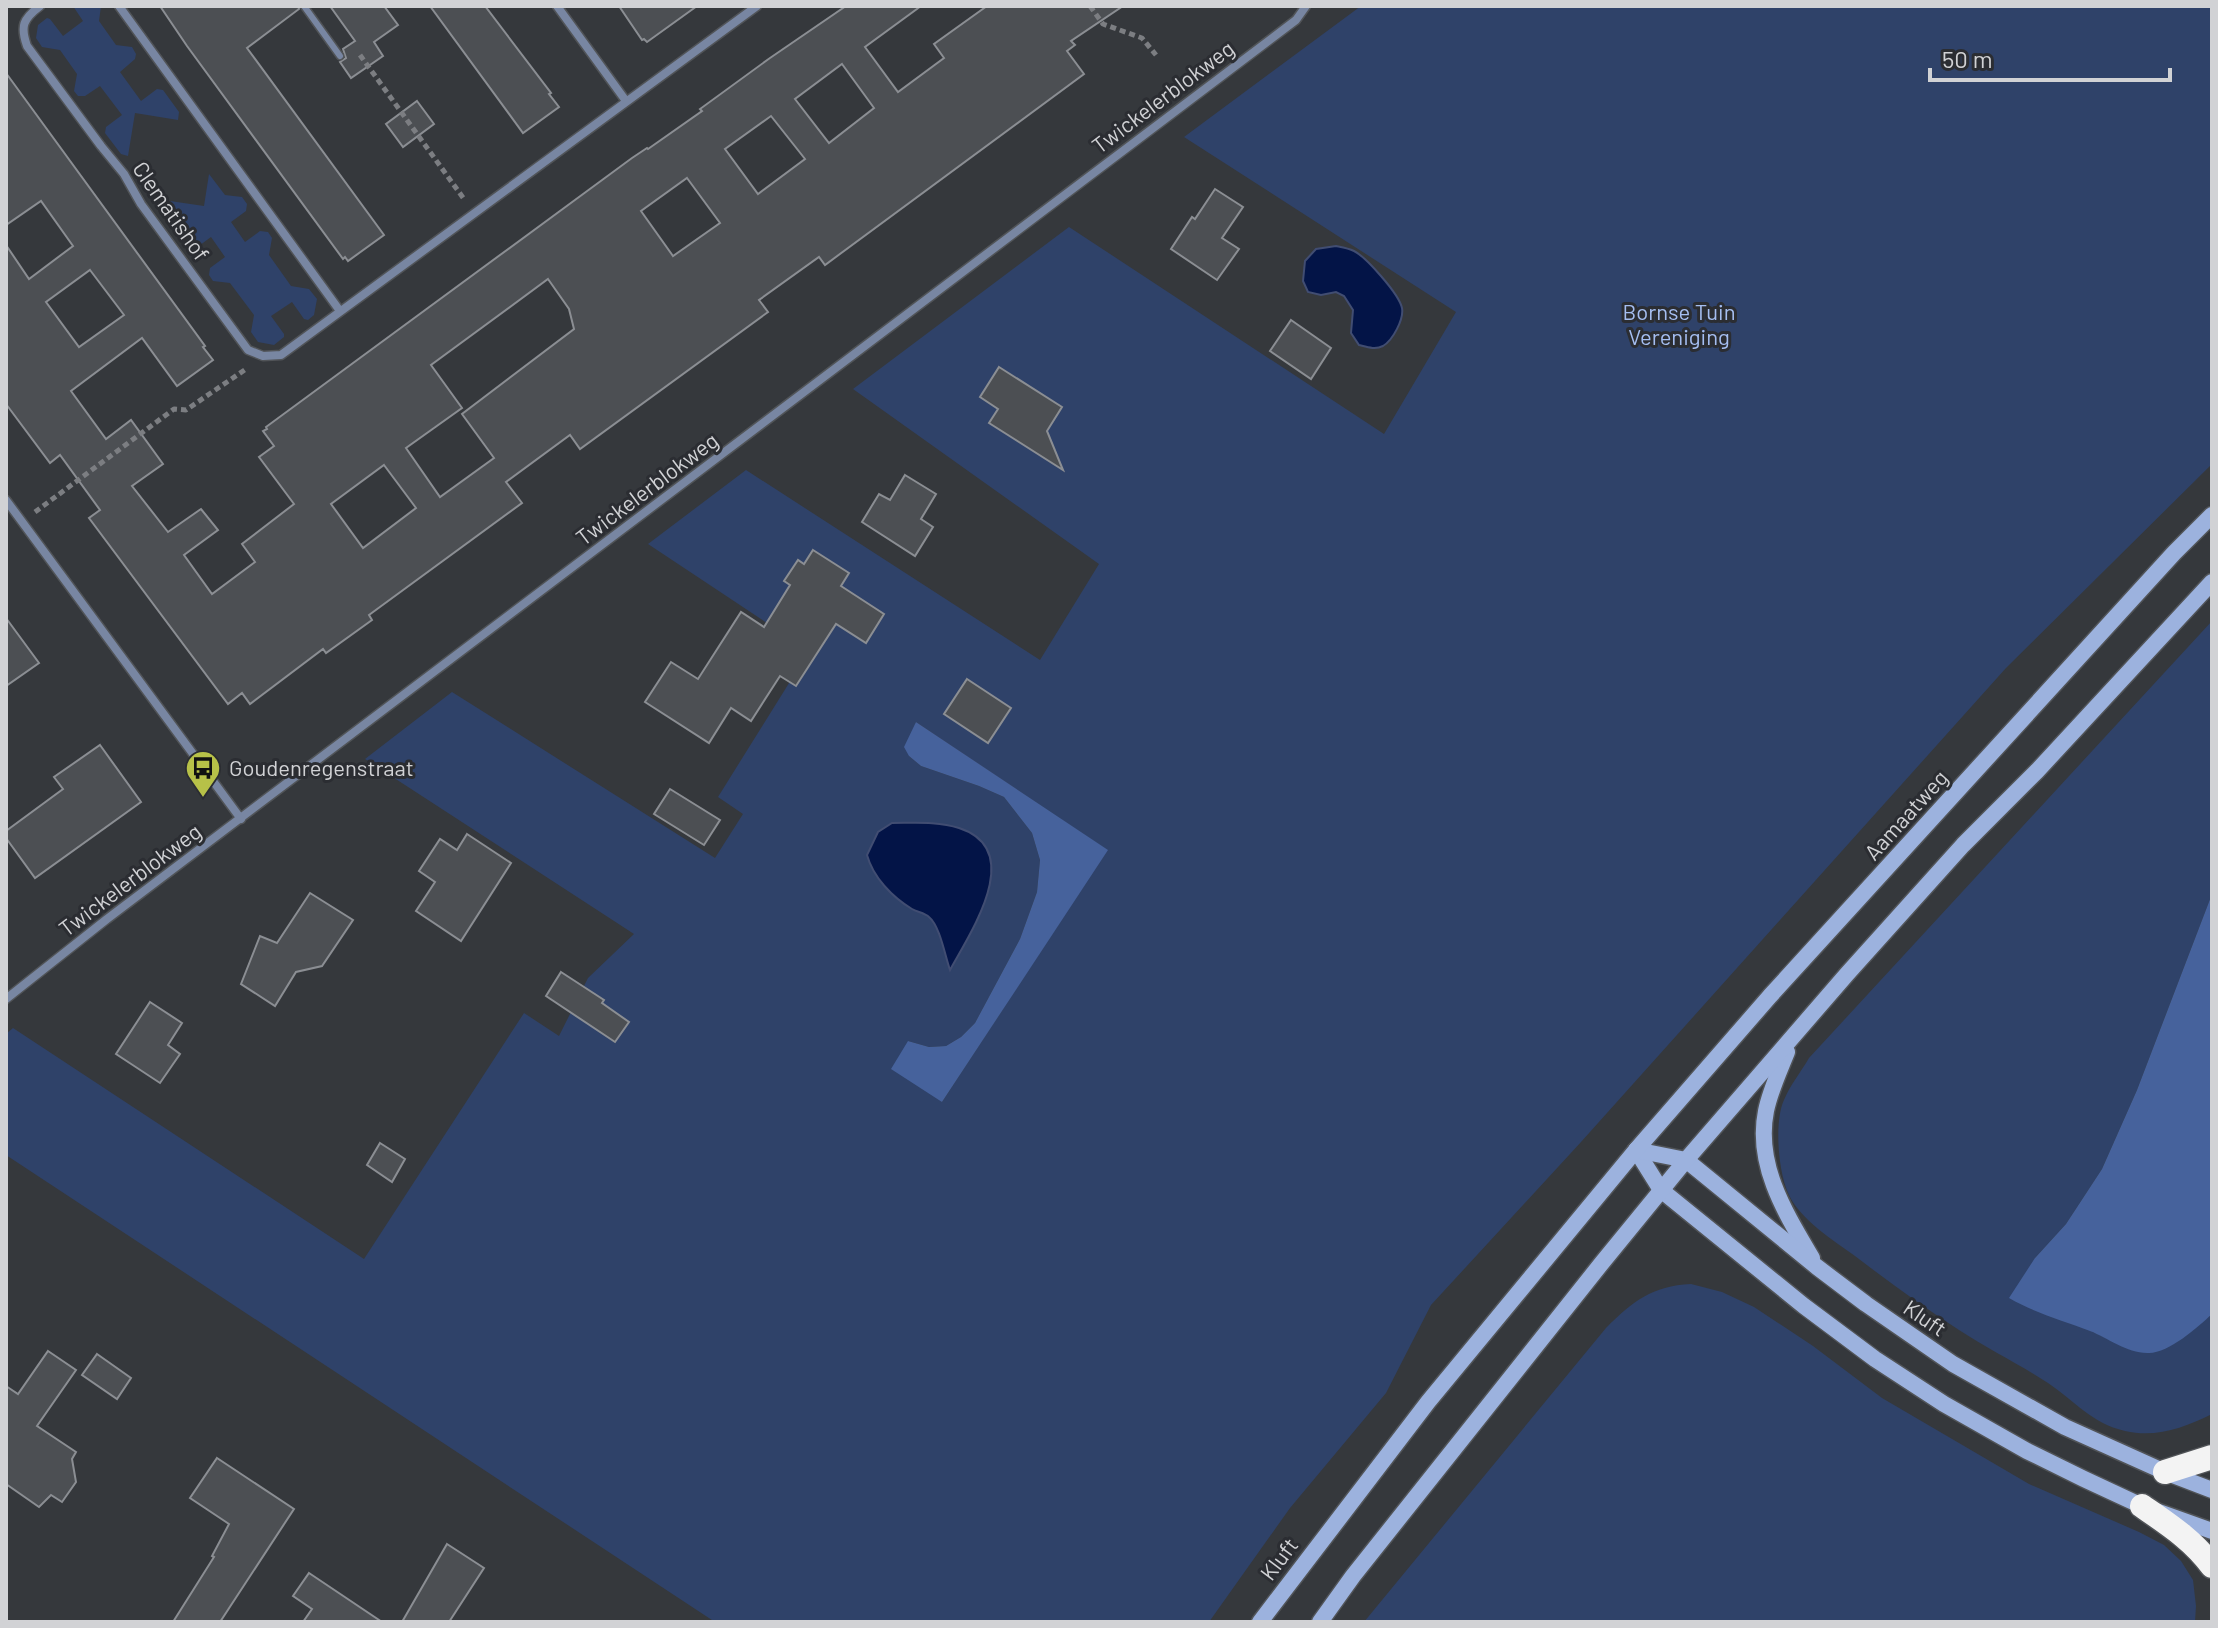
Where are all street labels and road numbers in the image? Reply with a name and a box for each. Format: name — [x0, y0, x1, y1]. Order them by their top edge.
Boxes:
street label: Twickelerblokweg — [1086, 34, 1238, 158]
street label: Clematishof — [128, 156, 215, 265]
street label: Twickelerblokweg — [570, 426, 722, 550]
street label: Aamaatweg — [1858, 764, 1952, 865]
street label: Twickelerblokweg — [53, 817, 205, 941]
street label: Kluft — [1899, 1293, 1952, 1341]
street label: Kluft — [1254, 1532, 1302, 1585]

